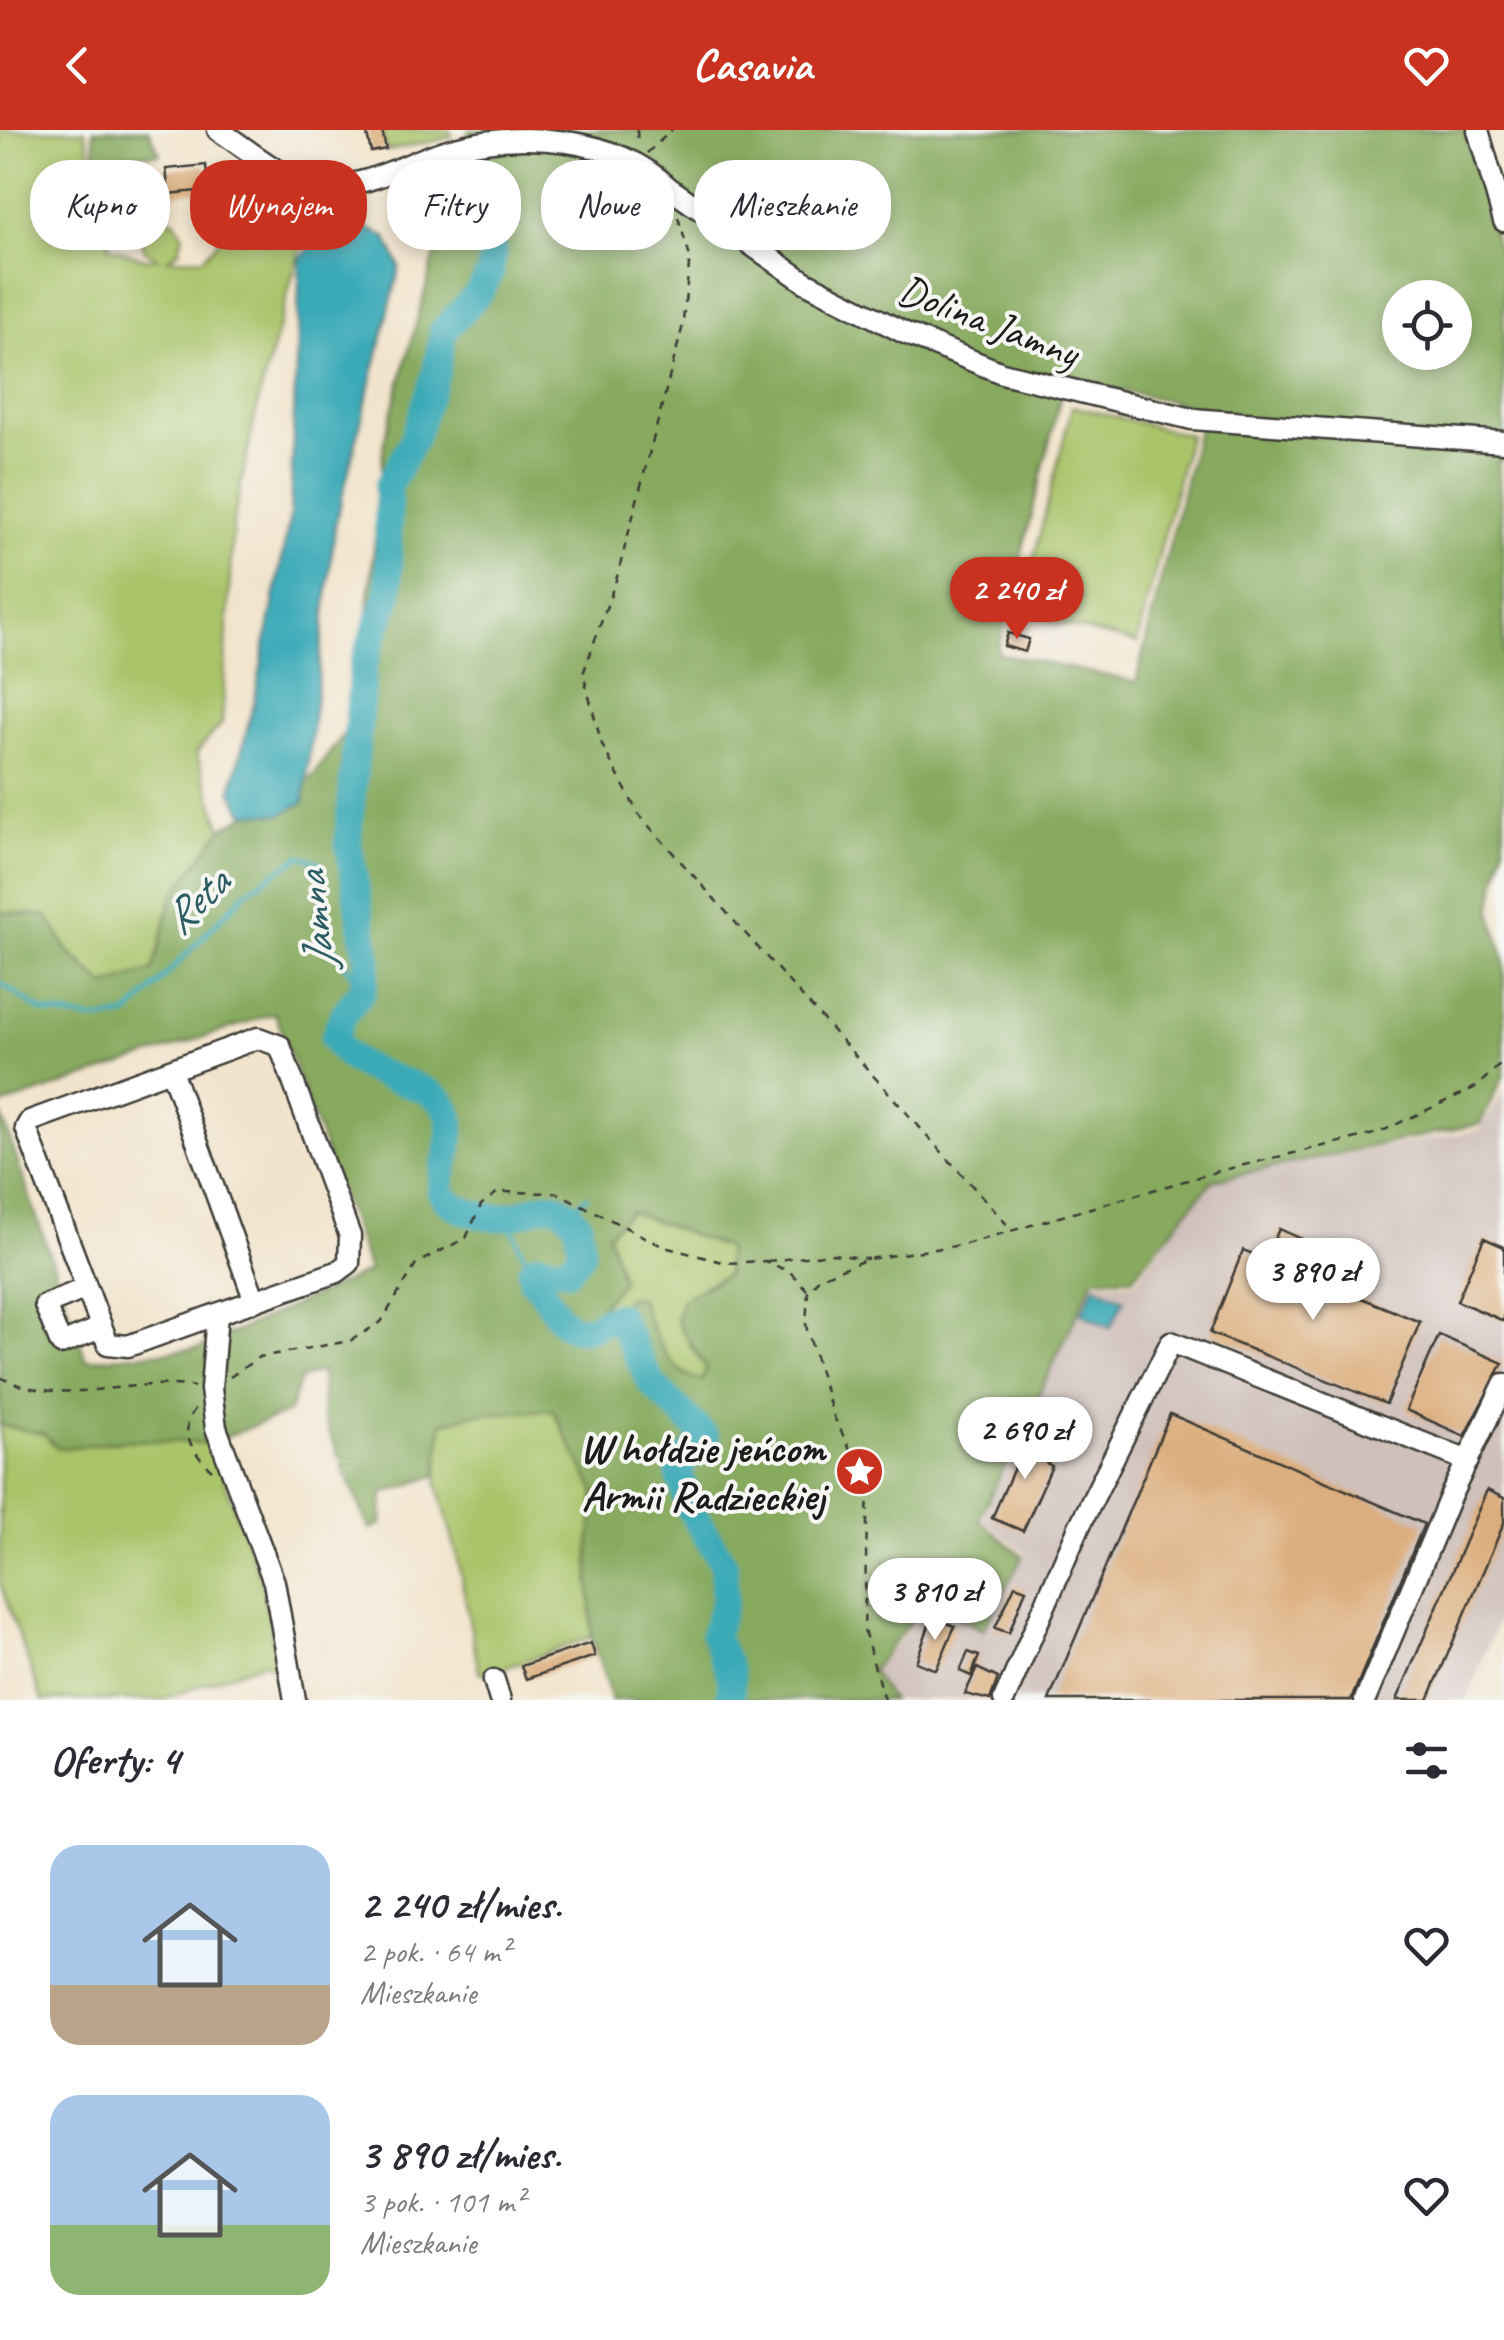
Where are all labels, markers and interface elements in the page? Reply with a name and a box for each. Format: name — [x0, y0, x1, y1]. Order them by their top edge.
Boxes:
text: Casavia — [692, 37, 812, 94]
icon: back — [50, 38, 105, 93]
icon: heart — [1399, 38, 1454, 93]
chip: Kupno — [30, 160, 170, 250]
chip: Wynajem — [190, 160, 367, 250]
chip: Filtry — [387, 160, 521, 250]
chip: Nowe — [541, 160, 674, 250]
chip: Mieszkanie — [694, 160, 891, 250]
street label: Dolina Jamny — [891, 263, 1088, 381]
map controls — [1382, 280, 1472, 370]
button: locate — [1382, 280, 1472, 370]
pin: 2 240 zł — [914, 557, 1120, 642]
text: 2 240 zł — [972, 569, 1062, 610]
water label: Reta — [151, 853, 244, 946]
water label: Jamna — [282, 866, 349, 976]
pin: 3 890 zł — [1210, 1238, 1416, 1323]
text: 3 890 zł — [1268, 1250, 1358, 1291]
pin: 2 690 zł — [922, 1397, 1128, 1482]
text: 2 690 zł — [980, 1409, 1070, 1450]
place label: W hołdzie jeńcom Armii Radzieckiej — [579, 1422, 830, 1523]
place icon: W hołdzie jeńcom Armii Radzieckiej — [834, 1445, 886, 1497]
pin: 3 810 zł — [832, 1558, 1038, 1643]
text: 3 810 zł — [890, 1570, 980, 1611]
icon: filters — [1399, 1733, 1454, 1788]
text: Oferty: 4 — [50, 1734, 179, 1787]
text: 2 240 zł/mies. — [360, 1878, 562, 1931]
icon: home — [130, 1885, 250, 2005]
icon: heart — [1399, 1918, 1454, 1973]
text: 2 pok. · 64 m² — [360, 1931, 510, 1972]
text: Mieszkanie — [360, 1972, 476, 2013]
text: 3 890 zł/mies. — [360, 2128, 561, 2181]
icon: home — [130, 2135, 250, 2255]
icon: heart — [1399, 2168, 1454, 2223]
text: 3 pok. · 101 m² — [360, 2181, 524, 2222]
text: Mieszkanie — [360, 2222, 476, 2263]

